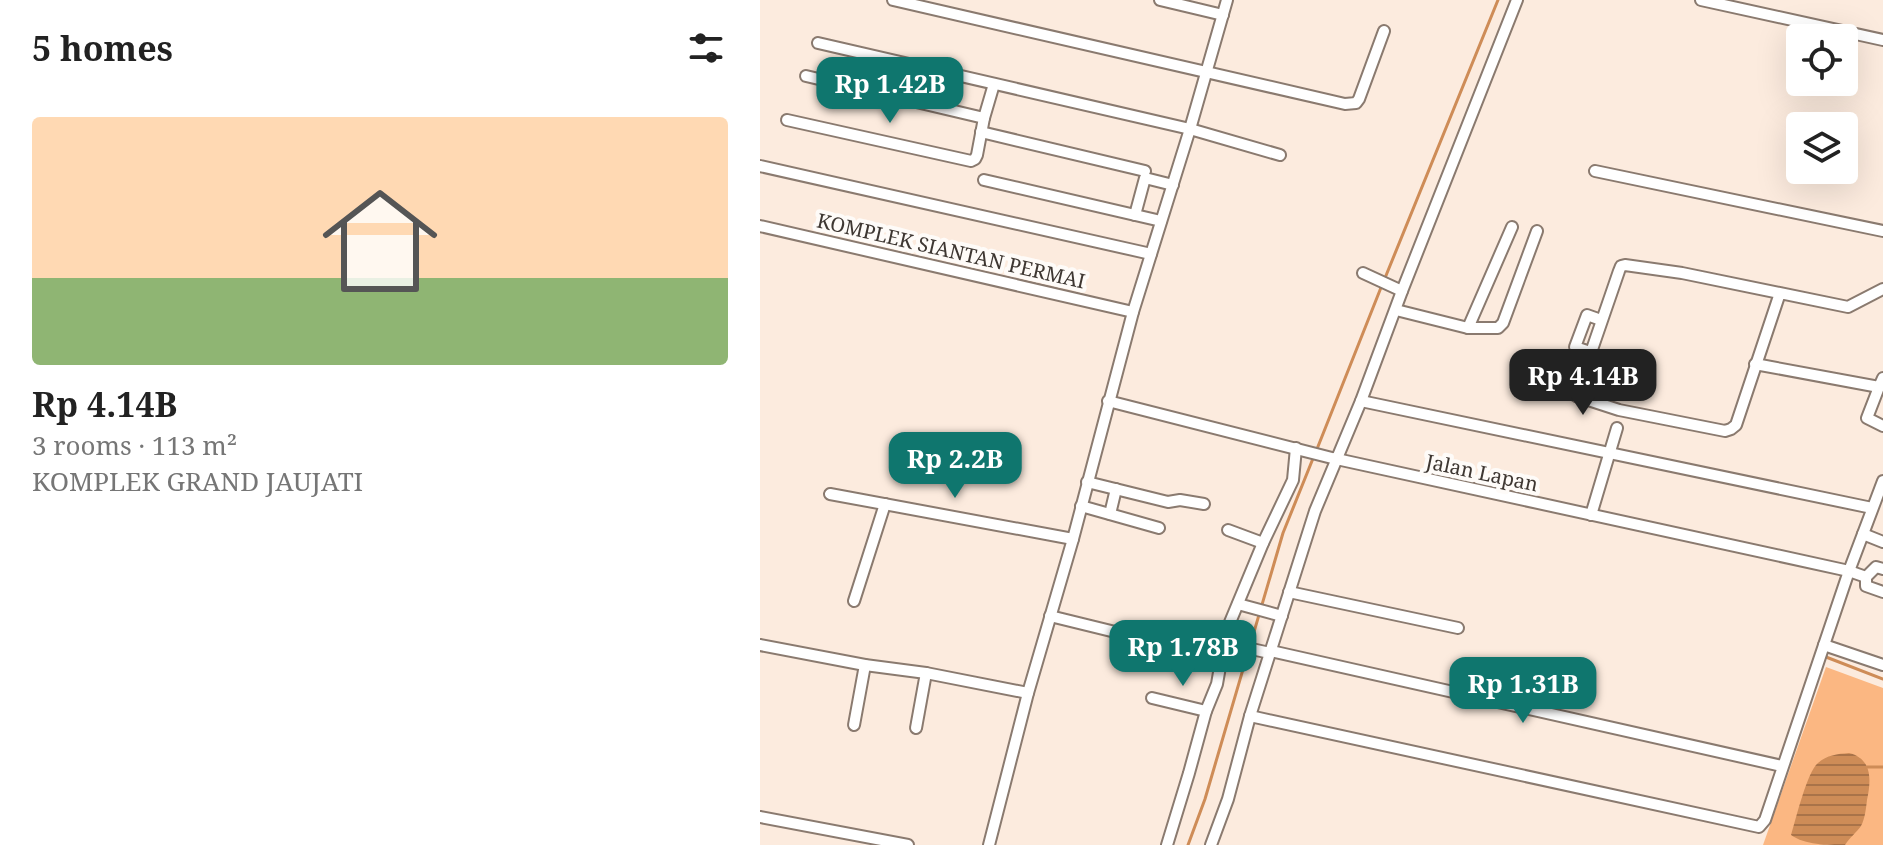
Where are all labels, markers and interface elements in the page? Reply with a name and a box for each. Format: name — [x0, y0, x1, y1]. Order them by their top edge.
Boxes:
map controls — [1786, 24, 1858, 184]
button: locate — [1786, 24, 1858, 96]
text: 5 homes — [32, 25, 173, 71]
icon: filters — [684, 26, 728, 70]
pin: Rp 1.42B — [807, 57, 973, 125]
text: Rp 1.42B — [834, 65, 946, 101]
button: layers — [1786, 112, 1858, 184]
icon: home — [308, 169, 452, 313]
street label: KOMPLEK SIANTAN PERMAI — [814, 206, 1088, 295]
pin: Rp 4.14B — [1500, 349, 1666, 417]
text: Rp 4.14B — [1527, 357, 1639, 393]
text: Rp 4.14B — [32, 381, 177, 427]
text: 3 rooms · 113 m² — [32, 427, 237, 463]
pin: Rp 2.2B — [881, 432, 1029, 500]
text: Rp 2.2B — [907, 440, 1003, 476]
street label: Jalan Lapan — [1423, 447, 1541, 498]
text: KOMPLEK GRAND JAUJATI — [32, 463, 363, 499]
pin: Rp 1.78B — [1100, 620, 1266, 688]
text: Rp 1.78B — [1127, 628, 1239, 664]
pin: Rp 1.31B — [1440, 657, 1606, 725]
text: Rp 1.31B — [1467, 665, 1579, 701]

